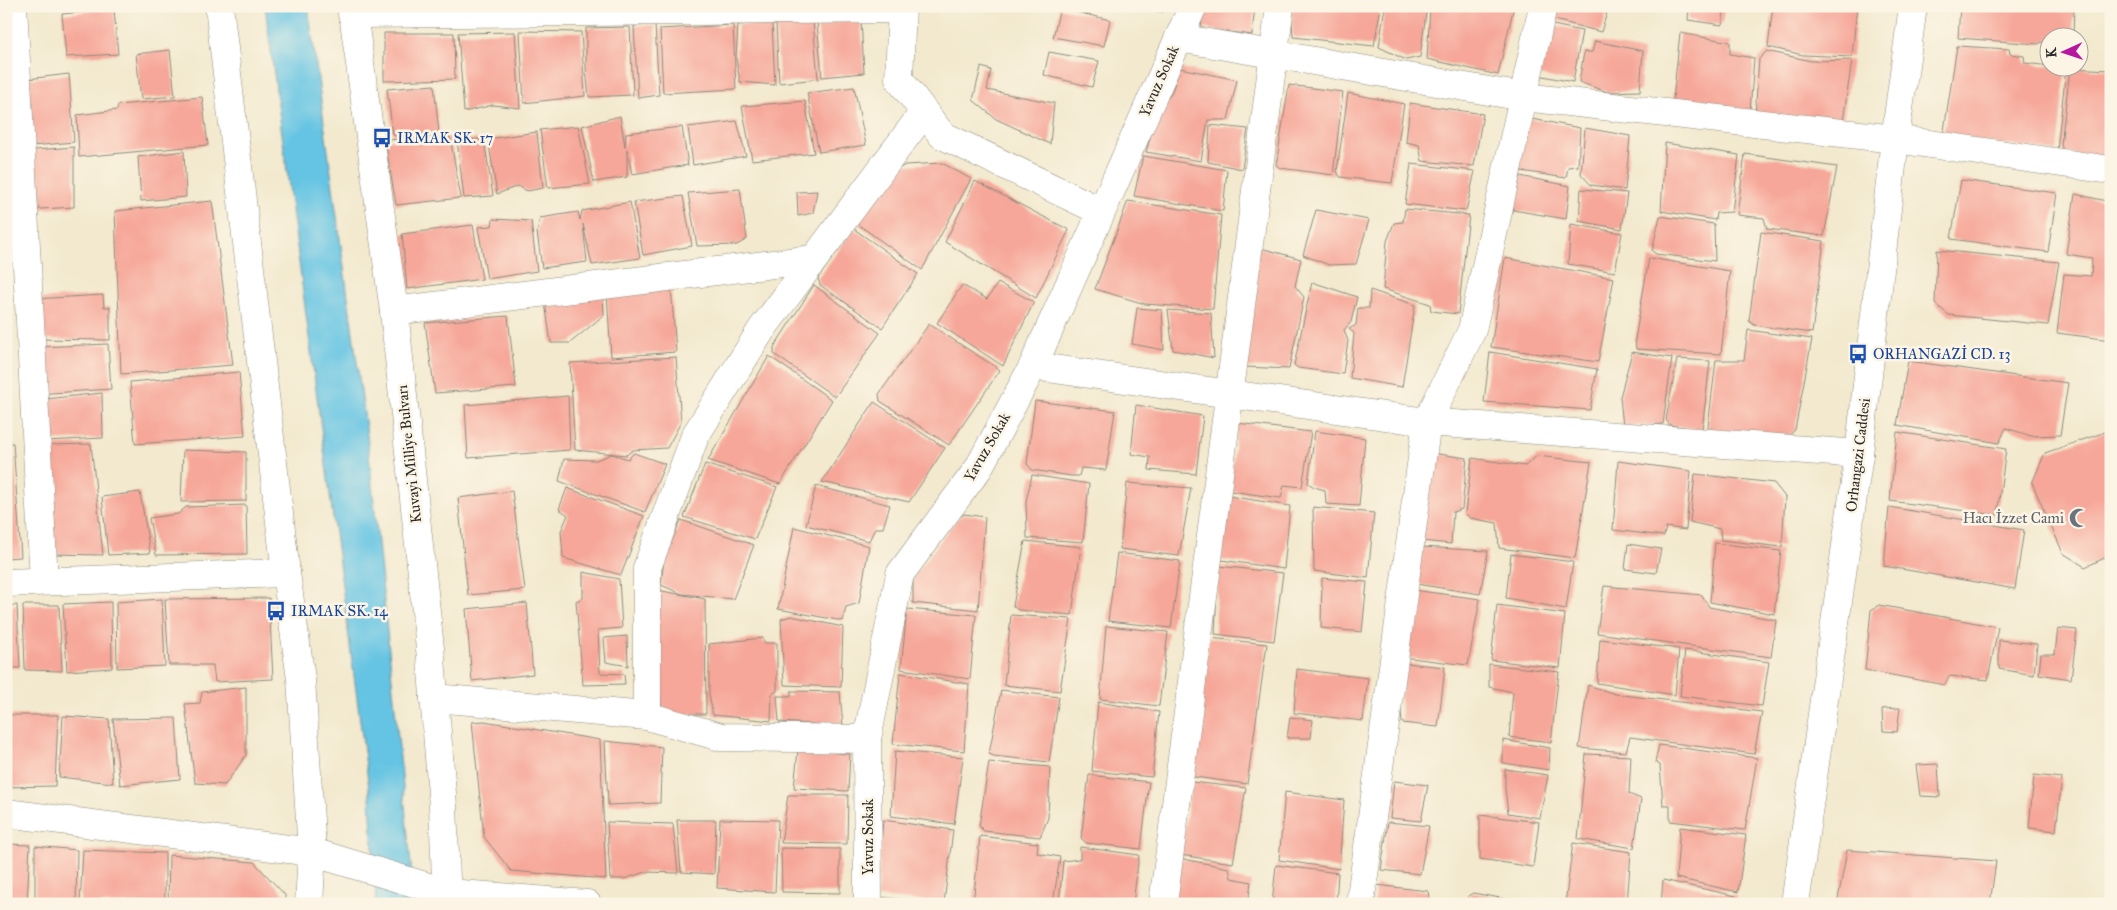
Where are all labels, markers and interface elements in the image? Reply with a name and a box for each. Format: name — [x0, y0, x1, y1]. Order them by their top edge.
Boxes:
north arrow — [2040, 28, 2090, 78]
street label: Yavuz Sokak — [1135, 42, 1183, 120]
text: K — [2043, 46, 2060, 58]
bus stop icon: IRMAK SK. 17 — [371, 127, 393, 149]
place label: IRMAK SK. 17 — [397, 129, 493, 147]
bus stop icon: ORHANGAZİ CD. 13 — [1847, 343, 1869, 365]
place label: ORHANGAZİ CD. 13 — [1873, 345, 2011, 363]
street label: Kuvayi Milliye Bulvarı — [393, 384, 425, 524]
street label: Orhangazi Caddesi — [1842, 397, 1874, 513]
street label: Yavuz Sokak — [960, 409, 1014, 485]
mosque icon: Hacı İzzet Cami — [2068, 507, 2090, 529]
place label: Hacı İzzet Cami — [1963, 509, 2064, 527]
bus stop icon: IRMAK SK. 14 — [265, 600, 287, 622]
place label: IRMAK SK. 14 — [291, 602, 388, 620]
street label: Yavuz Sokak — [859, 799, 877, 875]

